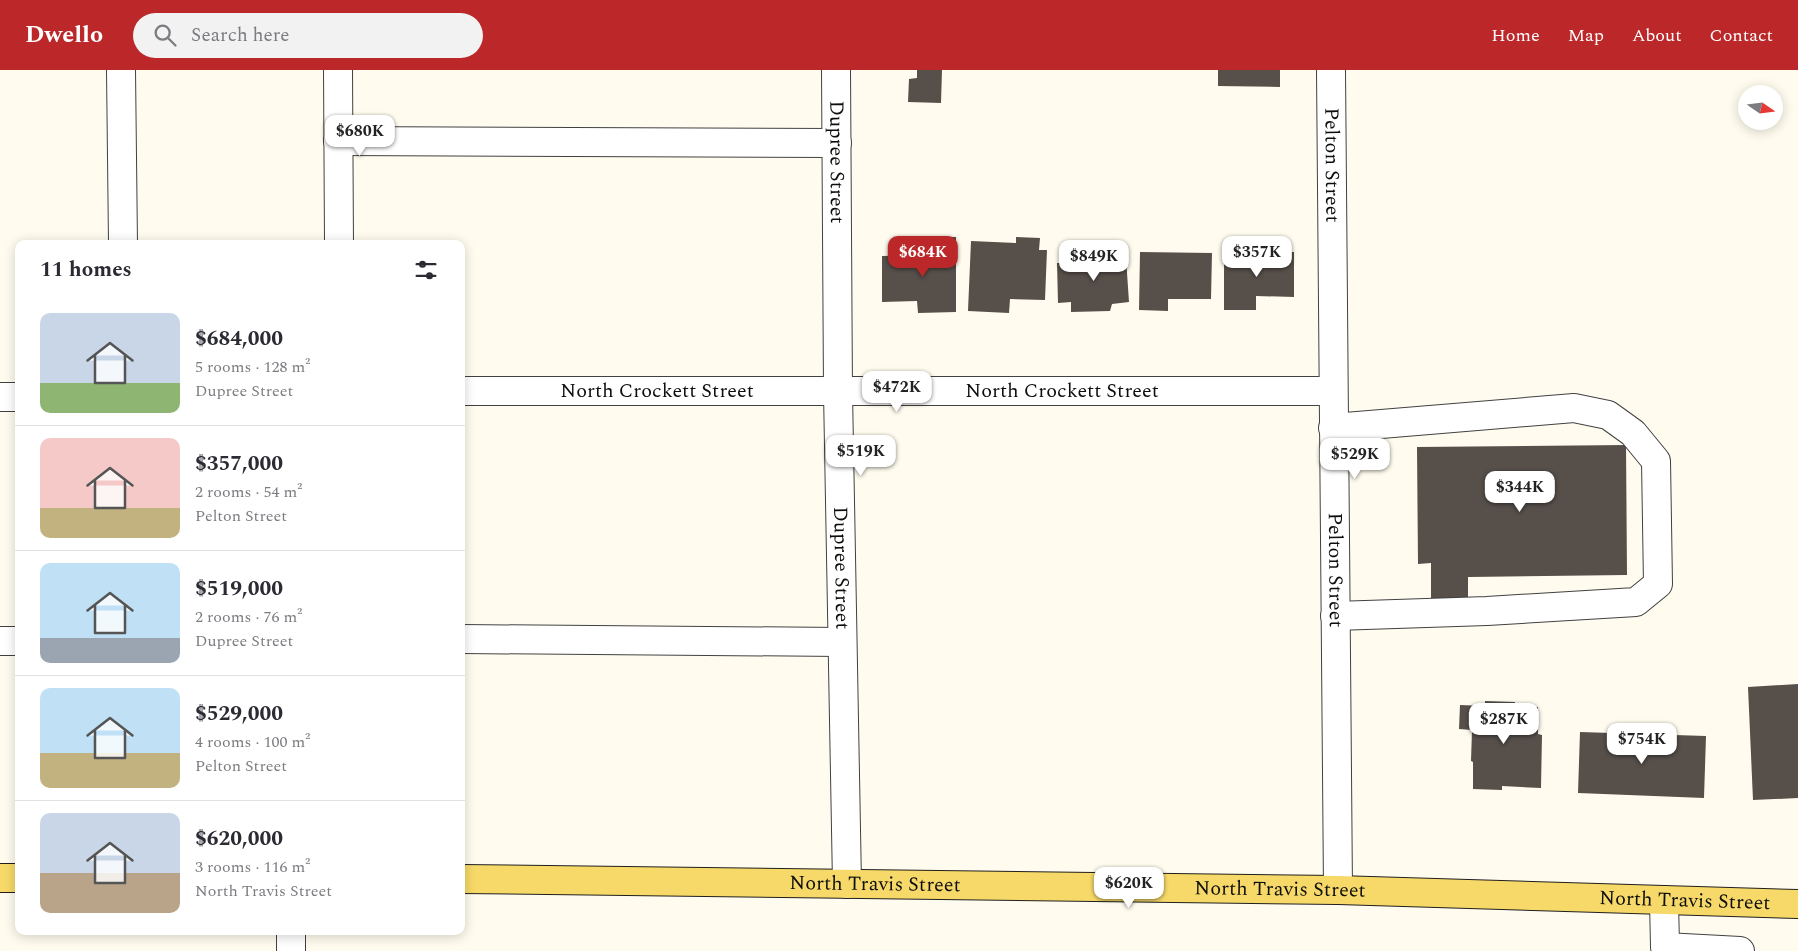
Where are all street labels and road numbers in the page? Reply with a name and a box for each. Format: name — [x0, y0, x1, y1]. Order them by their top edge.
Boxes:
street label: Dupree Street — [821, 100, 852, 224]
street label: Pelton Street — [1316, 107, 1347, 223]
street label: North Crockett Street — [560, 376, 754, 406]
street label: North Crockett Street — [965, 376, 1159, 406]
street label: Dupree Street — [825, 506, 857, 630]
street label: Pelton Street — [1320, 512, 1351, 628]
street label: North Travis Street — [789, 868, 961, 900]
street label: North Travis Street — [1194, 873, 1366, 906]
street label: North Travis Street — [1599, 883, 1771, 918]

